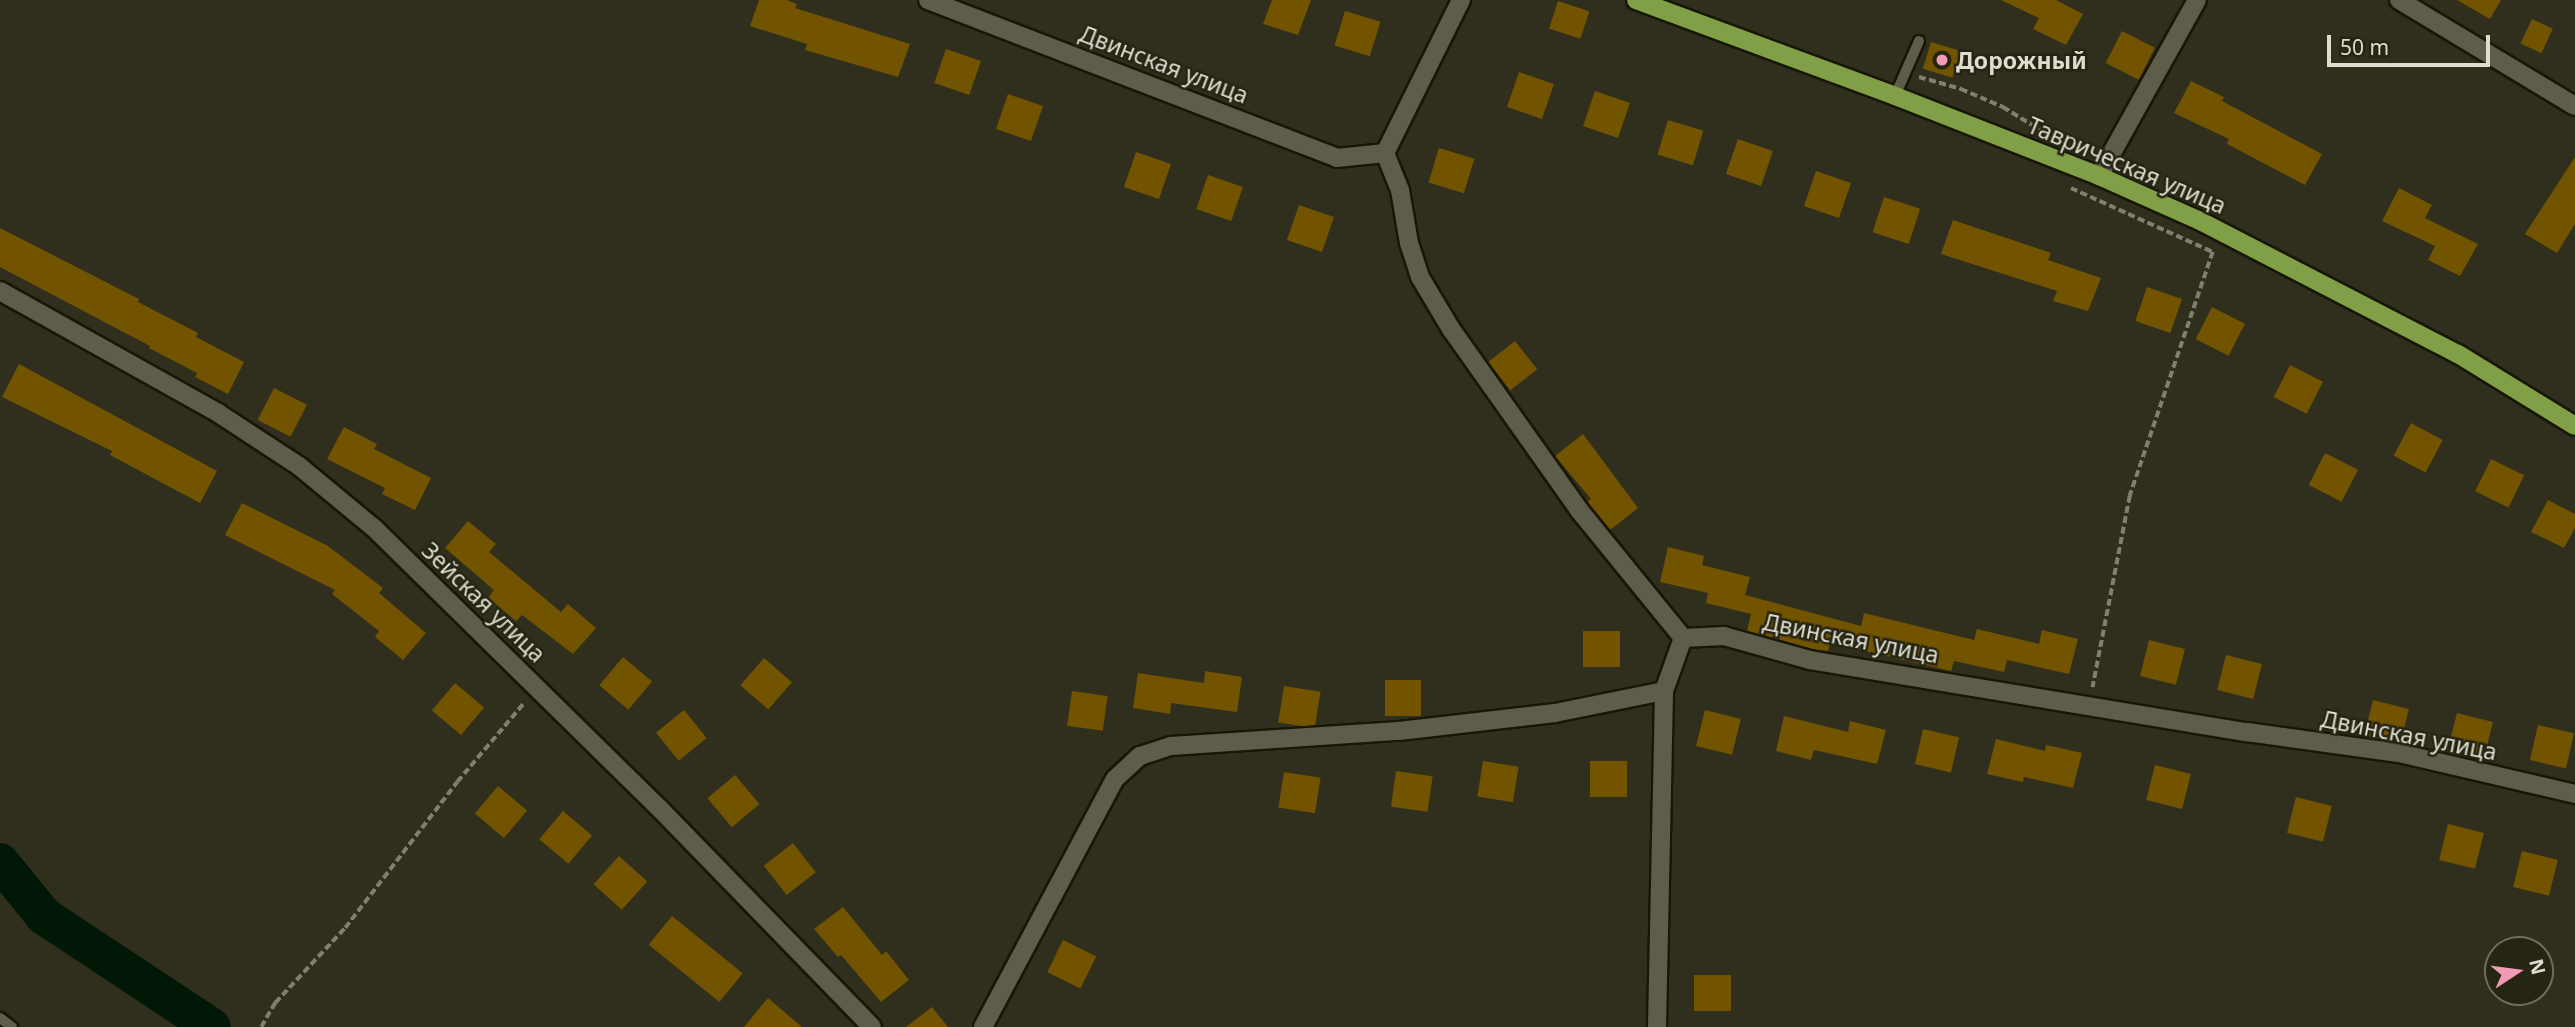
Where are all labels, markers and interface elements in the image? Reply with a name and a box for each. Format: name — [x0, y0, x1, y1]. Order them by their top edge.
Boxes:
street label: Двинская улица — [1076, 19, 1252, 109]
scale bar — [2330, 21, 2493, 65]
text: 50 m — [2340, 33, 2389, 61]
place label: Дорожный — [1956, 46, 2087, 74]
marker: Дорожный — [1934, 52, 1950, 68]
street label: Таврическая улица — [2024, 111, 2230, 219]
street label: Зейская улица — [417, 536, 551, 668]
street label: Двинская улица — [1761, 607, 1941, 669]
street label: Двинская улица — [2319, 704, 2499, 766]
north arrow — [2484, 936, 2554, 1006]
text: N — [2523, 956, 2552, 977]

